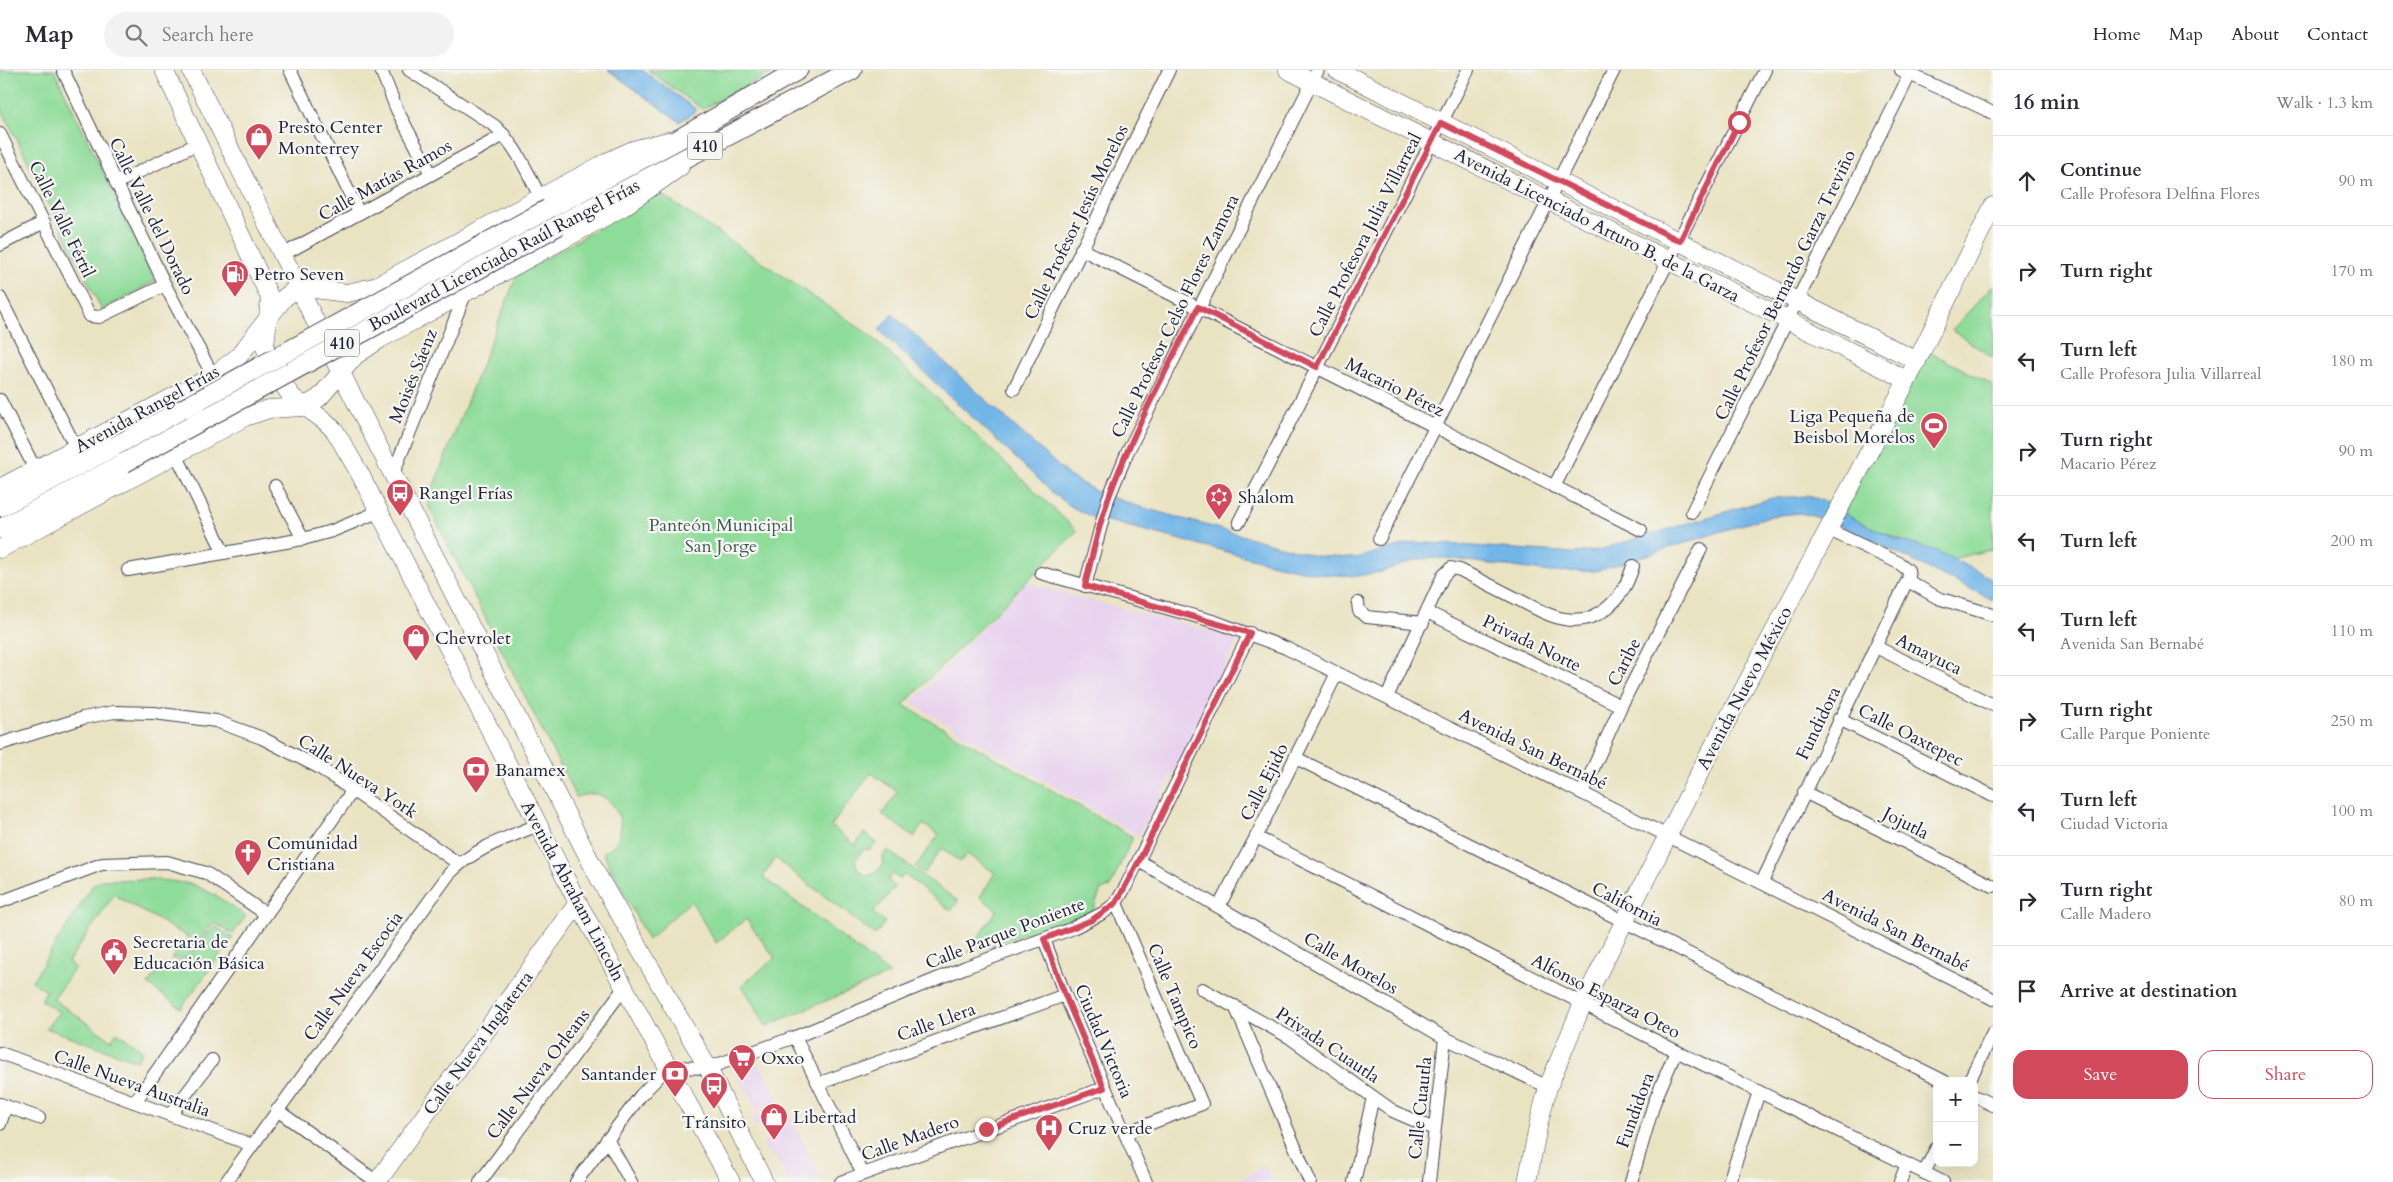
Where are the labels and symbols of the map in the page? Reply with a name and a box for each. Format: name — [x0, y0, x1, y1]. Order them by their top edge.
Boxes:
route start — [1728, 111, 1751, 134]
place label: Presto Center Monterrey — [278, 115, 383, 161]
street label: Calle Profesor Jesús Morelos — [1018, 120, 1135, 324]
shop icon: Presto Center Monterrey — [244, 122, 274, 161]
street label: Calle Profesora Julia Villarreal — [1303, 128, 1428, 342]
road number: 410 — [688, 132, 722, 160]
street label: Calle Valle del Dorado — [103, 133, 201, 299]
street label: Calle Matías Ramos — [314, 133, 456, 227]
street label: Avenida Licenciado Arturo B. de la Garza — [1450, 142, 1744, 309]
street label: Calle Profesor Bernardo Garza Treviño — [1709, 145, 1862, 425]
street label: Calle Valle Fértil — [22, 157, 101, 282]
street label: Boulevard Licenciado Raúl Rangel Frías — [364, 173, 644, 338]
street label: Calle Profesor Celso Flores Zamora — [1105, 190, 1246, 442]
fuel station icon: Petro Seven — [220, 259, 250, 298]
place label: Petro Seven — [254, 262, 345, 287]
street label: Moisés Sáenz — [383, 325, 444, 427]
road number: 410 — [324, 330, 360, 356]
street label: Macario Pérez — [1341, 352, 1449, 423]
street label: Avenida Rangel Frías — [71, 359, 224, 459]
place label: Liga Pequeña de Beisbol Morelos — [1789, 404, 1915, 450]
sports icon: Liga Pequeña de Beisbol Morelos — [1919, 411, 1949, 450]
bus stop icon: Rangel Frías — [385, 478, 415, 517]
place label: Rangel Frías — [419, 481, 513, 506]
synagogue icon: Shalom — [1204, 482, 1234, 521]
place label: Shalom — [1238, 485, 1295, 510]
park label: Panteón Municipal San Jorge — [649, 513, 794, 559]
street label: Avenida Nuevo México — [1691, 602, 1798, 774]
street label: Privada Norte — [1478, 609, 1585, 678]
shop icon: Chevrolet — [401, 623, 431, 662]
place label: Chevrolet — [435, 626, 511, 651]
street label: Amayuca — [1891, 628, 1966, 681]
street label: Caribe — [1602, 634, 1647, 691]
street label: Fundidora — [1790, 682, 1847, 764]
street label: Calle Oaxtepec — [1854, 698, 1968, 773]
street label: Avenida San Bernabé — [1454, 703, 1611, 796]
street label: Calle Nueva York — [293, 728, 423, 825]
street label: Calle Ejido — [1234, 739, 1295, 825]
bank icon: Banamex — [461, 755, 491, 794]
place label: Banamex — [495, 758, 565, 783]
street label: Avenida Abraham Lincoln — [514, 797, 631, 987]
street label: Jojutla — [1876, 800, 1933, 846]
place label: Comunidad Cristiana — [267, 831, 358, 877]
church icon: Comunidad Cristiana — [233, 838, 263, 877]
street label: California — [1587, 876, 1667, 933]
street label: Avenida San Bernabé — [1818, 882, 1974, 978]
street label: Calle Parque Poniente — [922, 891, 1089, 975]
street label: Calle Nueva Escocia — [298, 906, 409, 1046]
street label: Calle Morelos — [1299, 926, 1403, 1001]
place label: Secretaria de Educación Básica — [133, 930, 265, 976]
public building icon: Secretaria de Educación Básica — [99, 937, 129, 976]
street label: Calle Tampico — [1141, 940, 1208, 1053]
street label: Alfonso Esparza Oteo — [1527, 948, 1685, 1045]
street label: Calle Nueva Inglaterra — [418, 966, 539, 1120]
street label: Ciudad Victoria — [1068, 980, 1139, 1102]
street label: Calle Llera — [894, 997, 979, 1048]
street label: Privada Cuautla — [1271, 1001, 1385, 1090]
street label: Calle Nueva Orleans — [481, 1004, 596, 1145]
supermarket icon: Oxxo — [727, 1043, 757, 1082]
street label: Calle Nueva Australia — [50, 1044, 214, 1124]
place label: Oxxo — [761, 1046, 804, 1071]
street label: Calle Cuautla — [1403, 1055, 1438, 1161]
bank icon: Santander — [660, 1059, 690, 1098]
place label: Santander — [581, 1062, 656, 1087]
street label: Fundidora — [1610, 1069, 1661, 1151]
bus stop icon: Tránsito — [699, 1071, 729, 1110]
shop icon: Libertad — [759, 1102, 789, 1141]
place label: Libertad — [793, 1105, 857, 1130]
street label: Calle Madero — [858, 1109, 963, 1168]
place label: Tránsito — [682, 1110, 746, 1135]
hospital icon: Cruz verde — [1034, 1113, 1064, 1152]
place label: Cruz verde — [1068, 1116, 1153, 1141]
route end — [975, 1118, 998, 1141]

